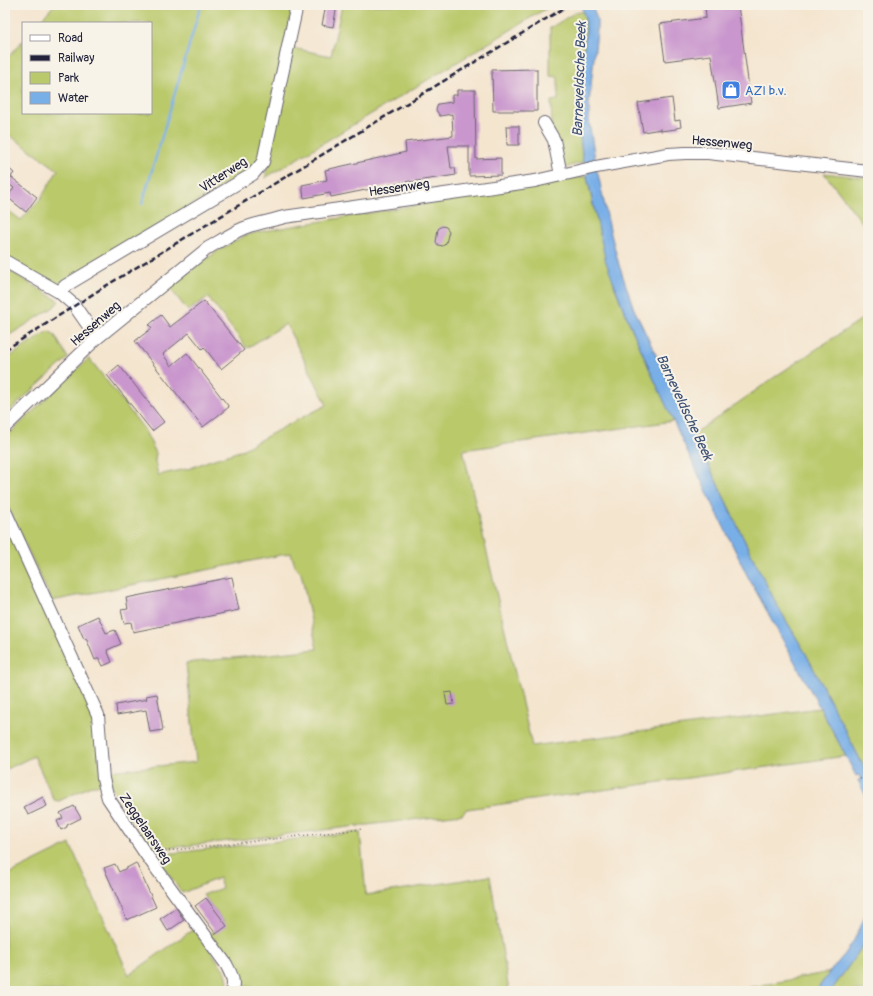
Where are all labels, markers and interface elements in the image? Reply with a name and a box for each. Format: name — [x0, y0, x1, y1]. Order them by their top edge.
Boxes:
water label: Barneveldsche Beek — [569, 20, 590, 137]
legend — [22, 22, 152, 114]
text: Road — [58, 31, 83, 46]
text: Railway — [58, 51, 94, 66]
text: Park — [58, 71, 79, 86]
shop icon: AZI b.v. — [720, 79, 742, 101]
place label: AZI b.v. — [745, 83, 787, 99]
text: Water — [58, 91, 89, 106]
street label: Hessenweg — [691, 132, 753, 154]
street label: Vitterweg — [197, 153, 251, 196]
street label: Hessenweg — [368, 176, 431, 200]
street label: Hessenweg — [67, 297, 124, 350]
water label: Barneveldsche Beek — [653, 351, 717, 464]
street label: Zeggelaarsweg — [116, 790, 175, 867]

